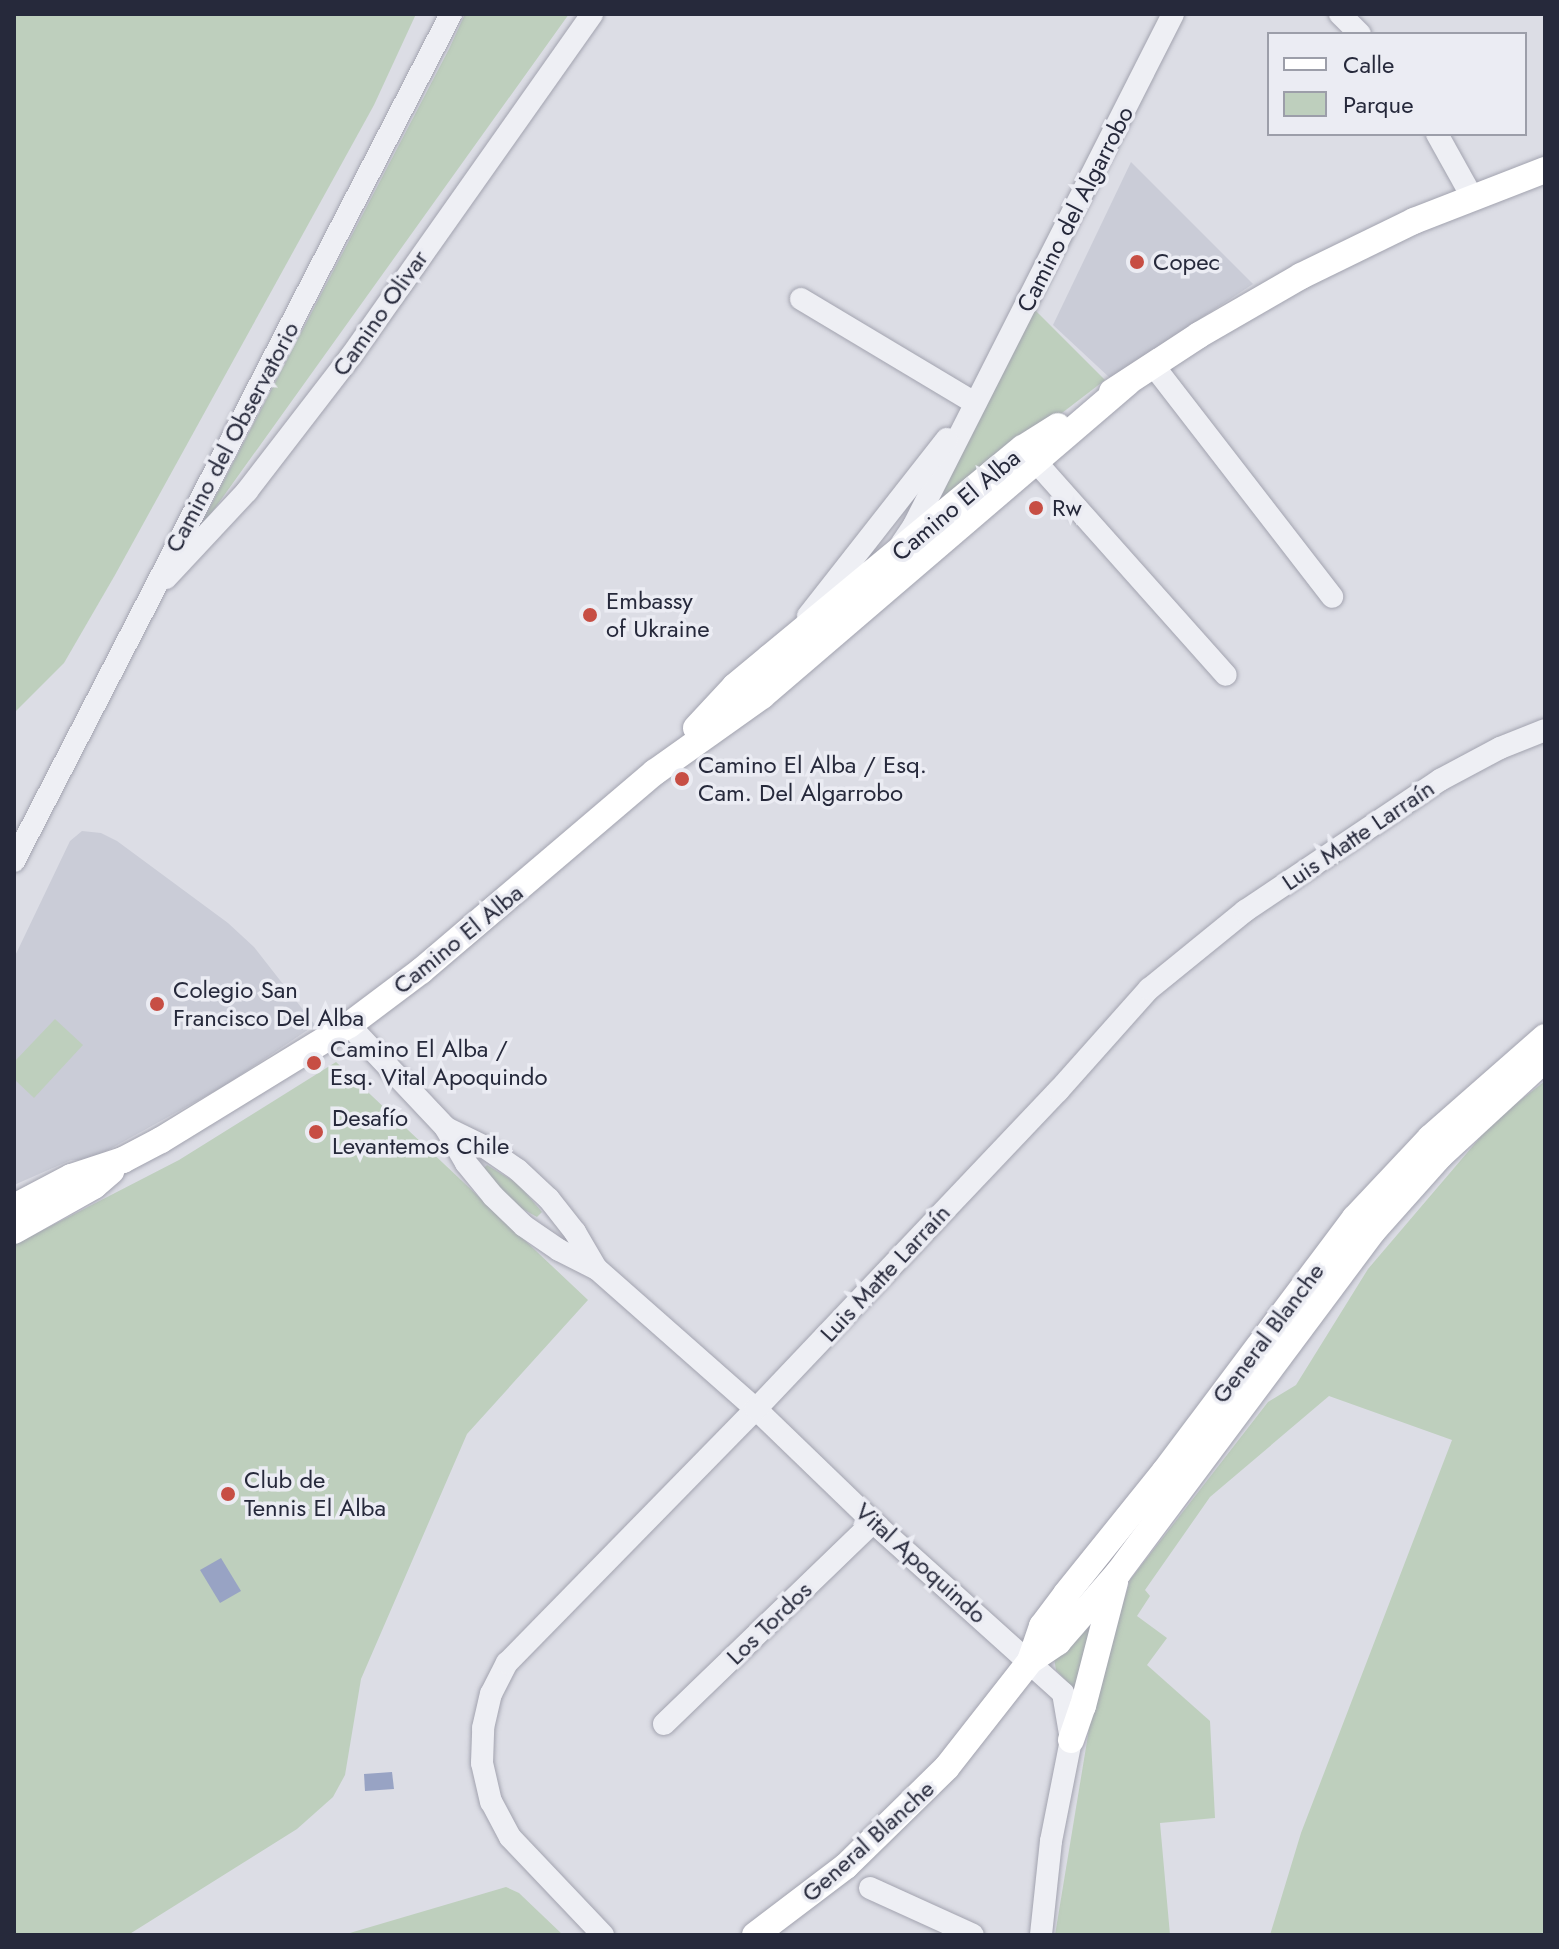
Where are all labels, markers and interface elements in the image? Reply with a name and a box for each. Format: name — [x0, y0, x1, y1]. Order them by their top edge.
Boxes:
legend — [1267, 32, 1527, 136]
text: Calle — [1343, 47, 1394, 82]
text: Parque — [1343, 87, 1414, 122]
street label: Camino del Algarrobo — [1011, 101, 1139, 317]
street label: Camino Olivar — [326, 245, 434, 381]
place label: Copec — [1153, 248, 1220, 276]
marker: Copec — [1128, 253, 1146, 271]
street label: Camino del Observatorio — [159, 317, 305, 557]
street label: Camino El Alba — [886, 443, 1026, 567]
place label: Rw — [1052, 494, 1082, 522]
marker: Rw — [1027, 499, 1045, 517]
place label: Embassy of Ukraine — [606, 587, 710, 643]
marker: Embassy of Ukraine — [581, 606, 599, 624]
place label: Camino El Alba / Esq. Cam. Del Algarrobo — [698, 751, 927, 807]
marker: Camino El Alba / Esq. Cam. Del Algarrobo — [673, 770, 691, 788]
street label: Luis Matte Larraín — [1276, 773, 1440, 897]
street label: Camino El Alba — [387, 878, 529, 1000]
place label: Colegio San Francisco Del Alba — [173, 976, 364, 1032]
marker: Colegio San Francisco Del Alba — [148, 995, 166, 1013]
place label: Camino El Alba / Esq. Vital Apoquindo — [330, 1035, 548, 1091]
marker: Camino El Alba / Esq. Vital Apoquindo — [305, 1054, 323, 1072]
place label: Desafío Levantemos Chile — [332, 1104, 509, 1160]
marker: Desafío Levantemos Chile — [307, 1123, 325, 1141]
street label: Luis Matte Larraín — [814, 1198, 956, 1348]
street label: General Blanche — [1206, 1257, 1330, 1409]
place label: Club de Tennis El Alba — [244, 1466, 386, 1522]
marker: Club de Tennis El Alba — [219, 1485, 237, 1503]
street label: Vital Apoquindo — [849, 1497, 993, 1629]
street label: Los Tordos — [720, 1575, 818, 1671]
street label: General Blanche — [796, 1774, 940, 1908]

